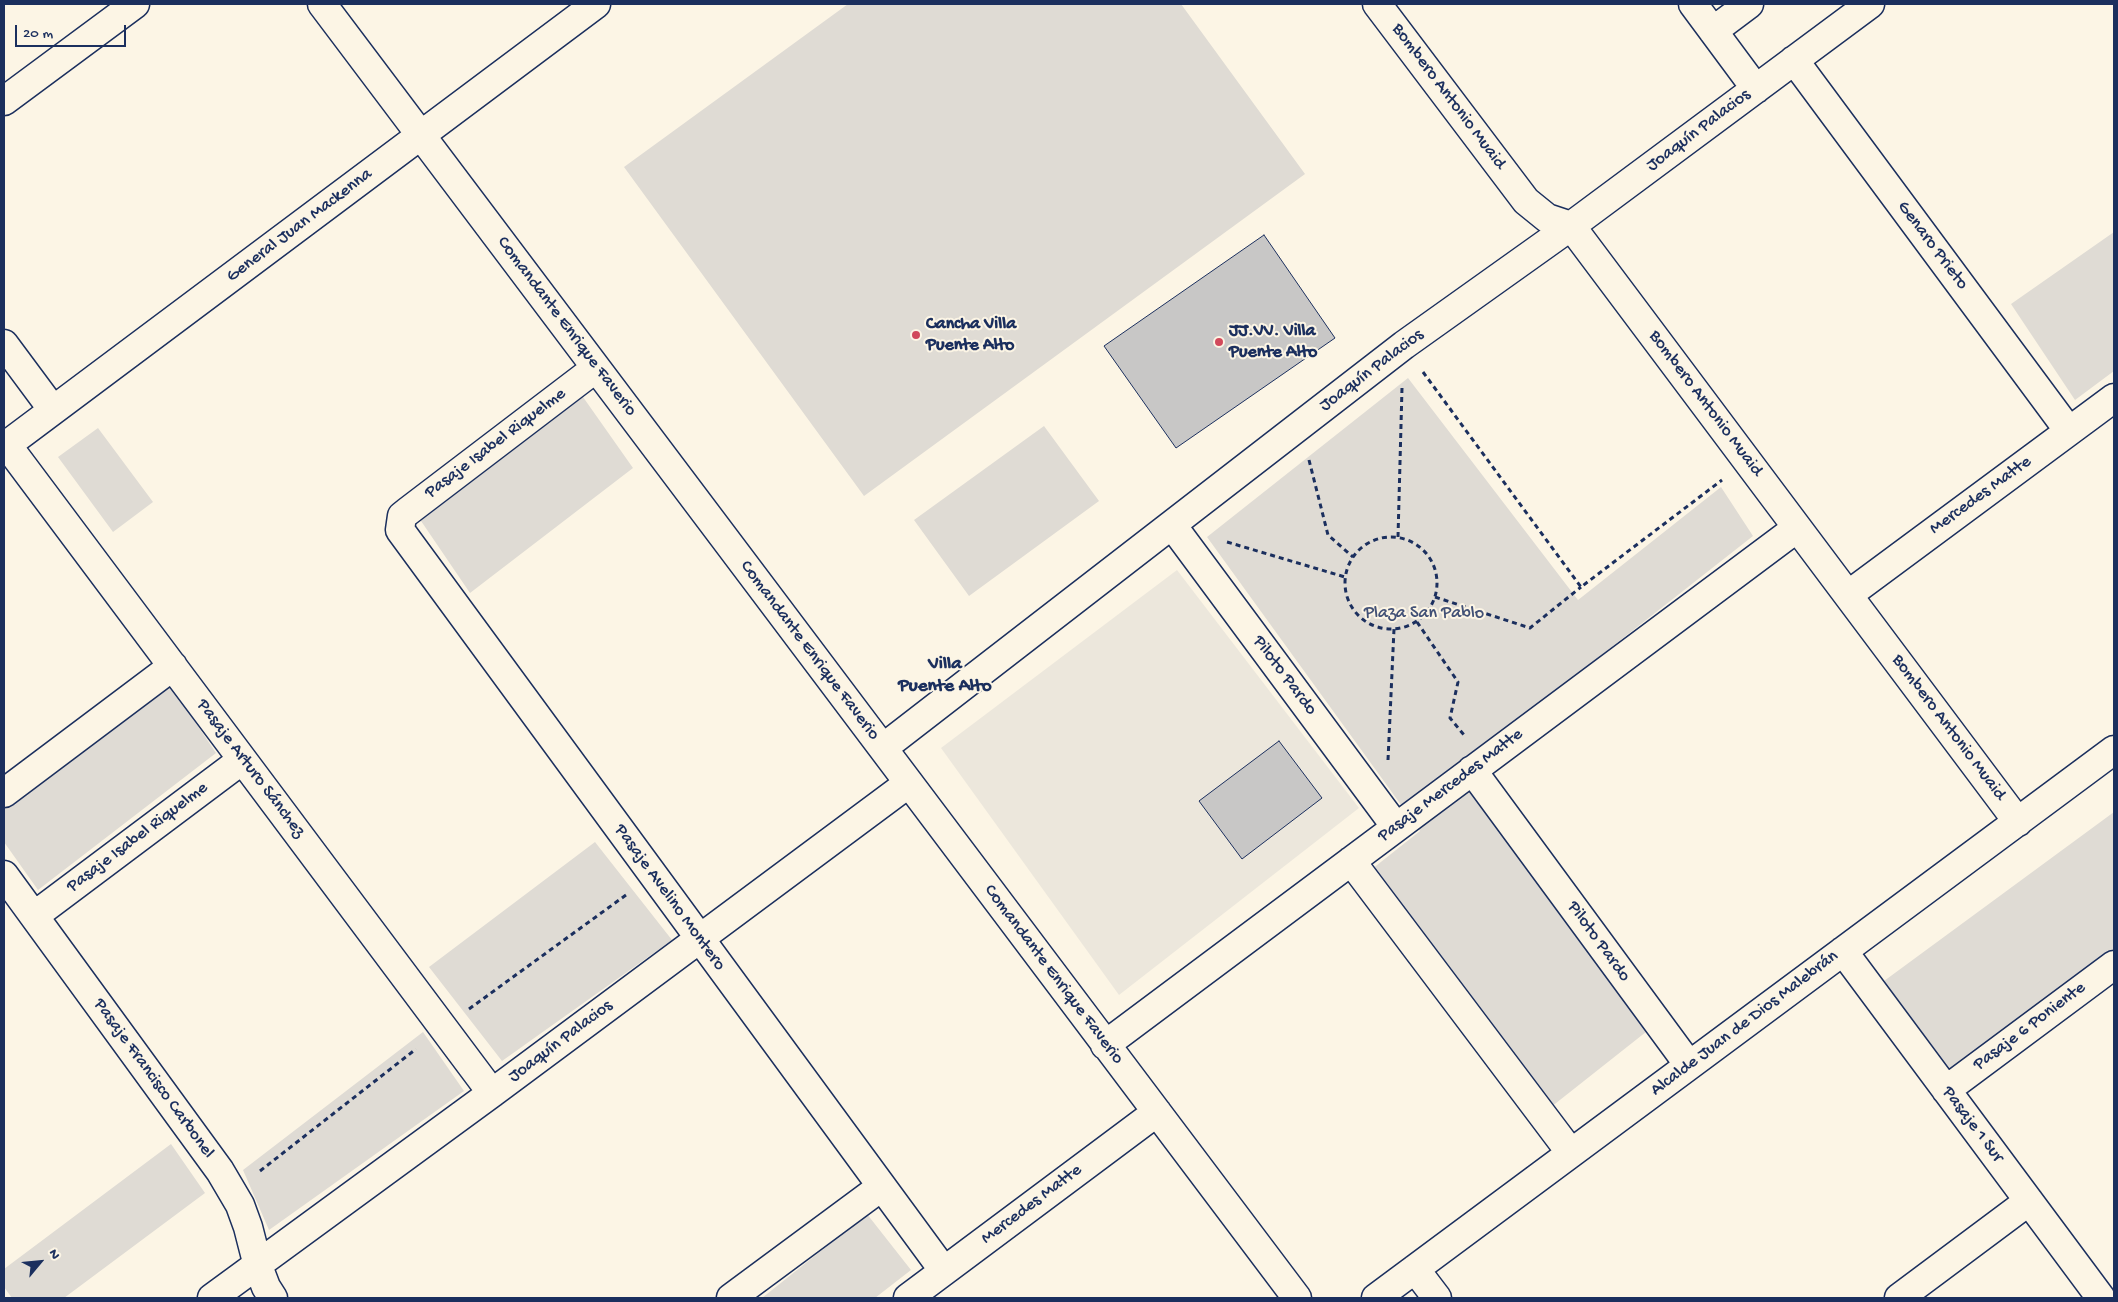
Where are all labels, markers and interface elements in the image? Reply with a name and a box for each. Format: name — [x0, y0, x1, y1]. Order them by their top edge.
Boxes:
scale bar — [18, 15, 129, 47]
street label: Bombero Antonio Muaid — [1386, 20, 1510, 174]
text: 20 m — [23, 25, 53, 43]
street label: Joaquín Palacios — [1643, 85, 1755, 177]
street label: General Juan Mackenna — [223, 164, 377, 288]
street label: Genaro Prieto — [1892, 197, 1972, 295]
street label: Comandante Enrique Faverio — [491, 233, 641, 421]
place label: Cancha Villa Puente Alto — [926, 314, 1016, 356]
place label: JJ.VV. Villa Puente Alto — [1229, 321, 1317, 364]
street label: Joaquín Palacios — [1316, 325, 1428, 417]
street label: Bombero Antonio Muaid — [1643, 327, 1767, 481]
marker: Cancha Villa Puente Alto — [910, 329, 922, 341]
marker: JJ.VV. Villa Puente Alto — [1213, 336, 1225, 348]
street label: Pasaje Isabel Riquelme — [421, 384, 571, 504]
street label: Mercedes Matte — [1926, 452, 2036, 540]
street label: Comandante Enrique Faverio — [734, 557, 884, 745]
park label: Plaza San Pablo — [1364, 603, 1484, 625]
street label: Piloto Pardo — [1247, 632, 1321, 720]
street label: Bombero Antonio Muaid — [1886, 651, 2010, 805]
district label: Villa Puente Alto — [898, 654, 992, 698]
street label: Pasaje Arturo Sánchez — [191, 695, 309, 843]
street label: Pasaje Mercedes Matte — [1374, 724, 1528, 848]
street label: Pasaje Isabel Riquelme — [63, 778, 213, 898]
street label: Pasaje Avelino Montero — [609, 820, 729, 976]
street label: Comandante Enrique Faverio — [978, 881, 1128, 1069]
street label: Piloto Pardo — [1562, 898, 1634, 986]
street label: Alcalde Juan de Dios Malebrán — [1647, 946, 1843, 1102]
street label: Pasaje 6 Poniente — [1970, 978, 2090, 1076]
street label: Pasaje Francisco Carbonel — [88, 995, 218, 1163]
street label: Joaquín Palacios — [505, 996, 617, 1088]
street label: Pasaje 1 Sur — [1936, 1083, 2008, 1167]
street label: Mercedes Matte — [977, 1160, 1087, 1250]
north arrow — [15, 1237, 65, 1287]
text: N — [44, 1247, 63, 1263]

